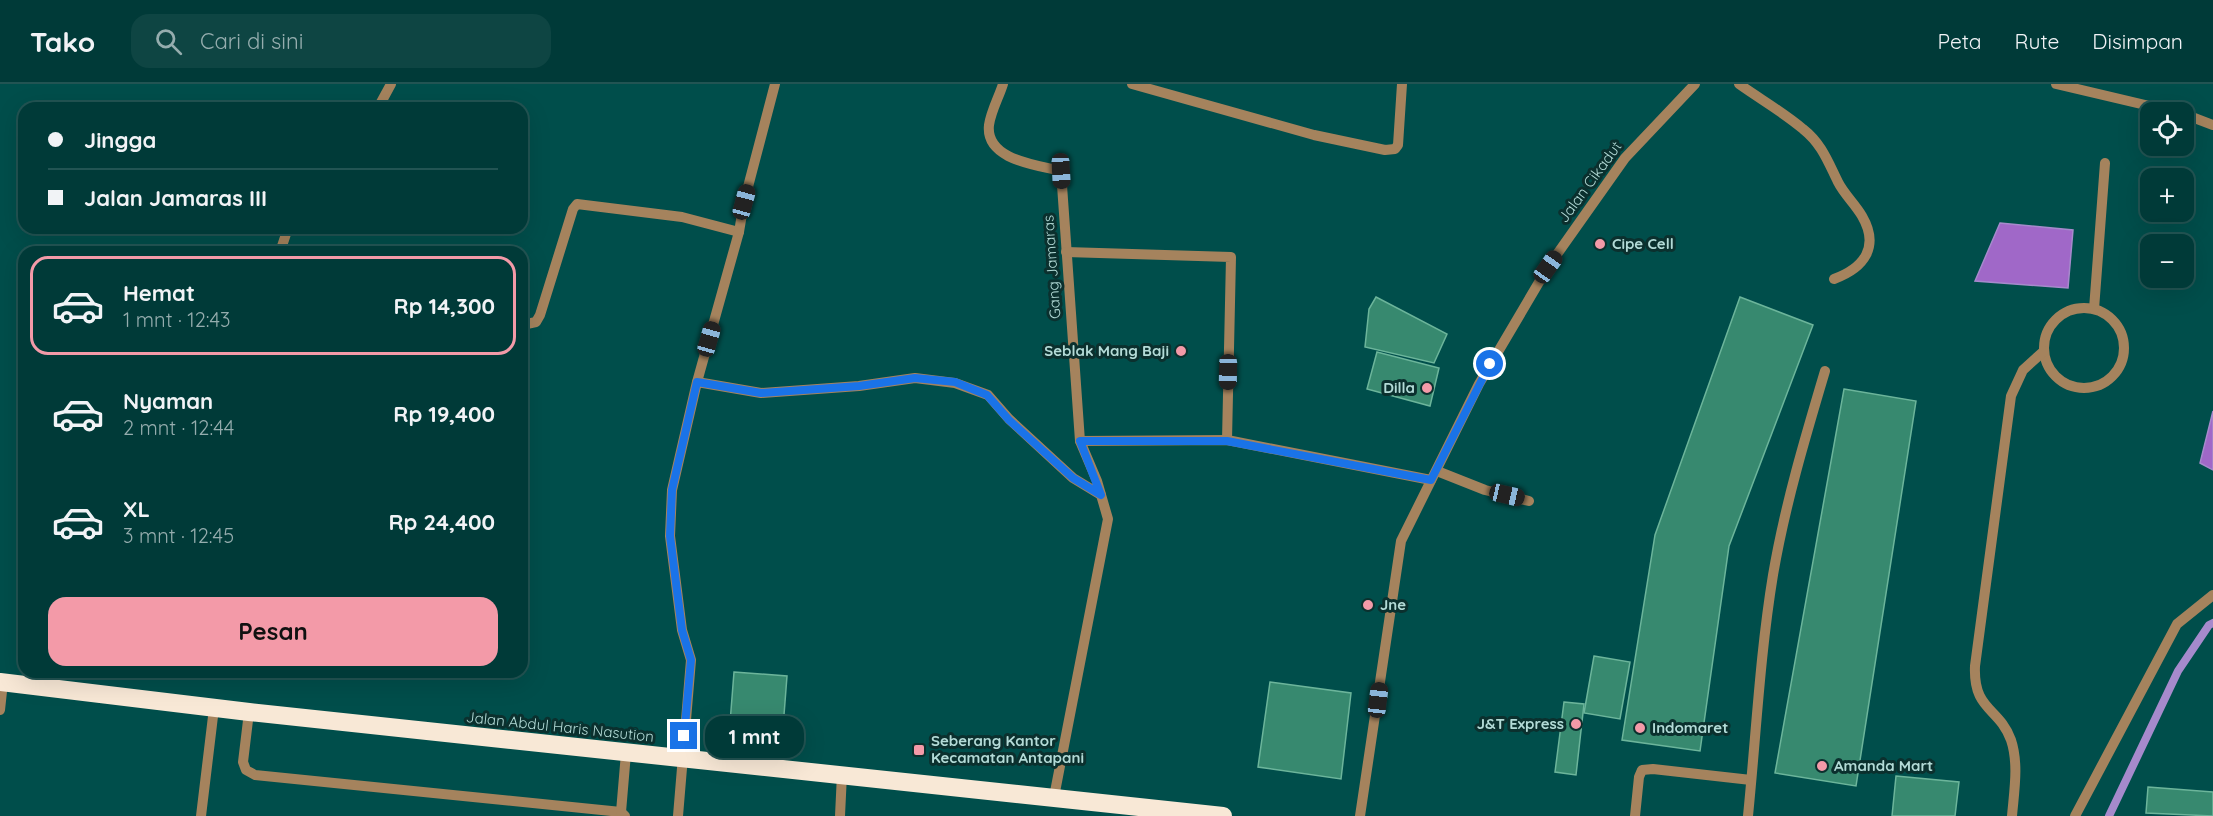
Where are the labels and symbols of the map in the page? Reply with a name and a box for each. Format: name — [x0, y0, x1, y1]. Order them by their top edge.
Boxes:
street label: Jalan Cikadut — [1554, 137, 1625, 226]
car — [1051, 153, 1071, 189]
car — [731, 182, 757, 222]
street label: Gang Jamaras — [1038, 214, 1065, 320]
place label: Cipe Cell — [1612, 234, 1674, 253]
marker: Cipe Cell — [1593, 237, 1607, 251]
car — [1530, 247, 1566, 287]
car — [695, 319, 723, 359]
place label: Seblak Mang Baji — [1044, 341, 1169, 360]
marker: Seblak Mang Baji — [1174, 344, 1188, 358]
route start — [1476, 350, 1503, 377]
car — [1219, 354, 1237, 390]
place label: Dilla — [1383, 378, 1415, 397]
marker: Dilla — [1420, 381, 1434, 395]
car — [1487, 482, 1527, 508]
place label: Jne — [1380, 595, 1406, 614]
marker: Jne — [1361, 598, 1375, 612]
car — [1367, 681, 1389, 719]
street label: Jalan Abdul Haris Nasution — [465, 707, 655, 746]
place label: J&T Express — [1477, 714, 1564, 733]
callout: 1 mnt — [705, 715, 804, 757]
marker: J&T Express — [1569, 717, 1583, 731]
place label: Indomaret — [1652, 718, 1728, 737]
marker: Indomaret — [1633, 721, 1647, 735]
route end — [670, 722, 697, 749]
place label: Seberang Kantor Kecamatan Antapani — [931, 731, 1084, 767]
marker: Seberang Kantor Kecamatan Antapani — [912, 743, 926, 757]
place label: Amanda Mart — [1834, 756, 1933, 775]
marker: Amanda Mart — [1815, 759, 1829, 773]

